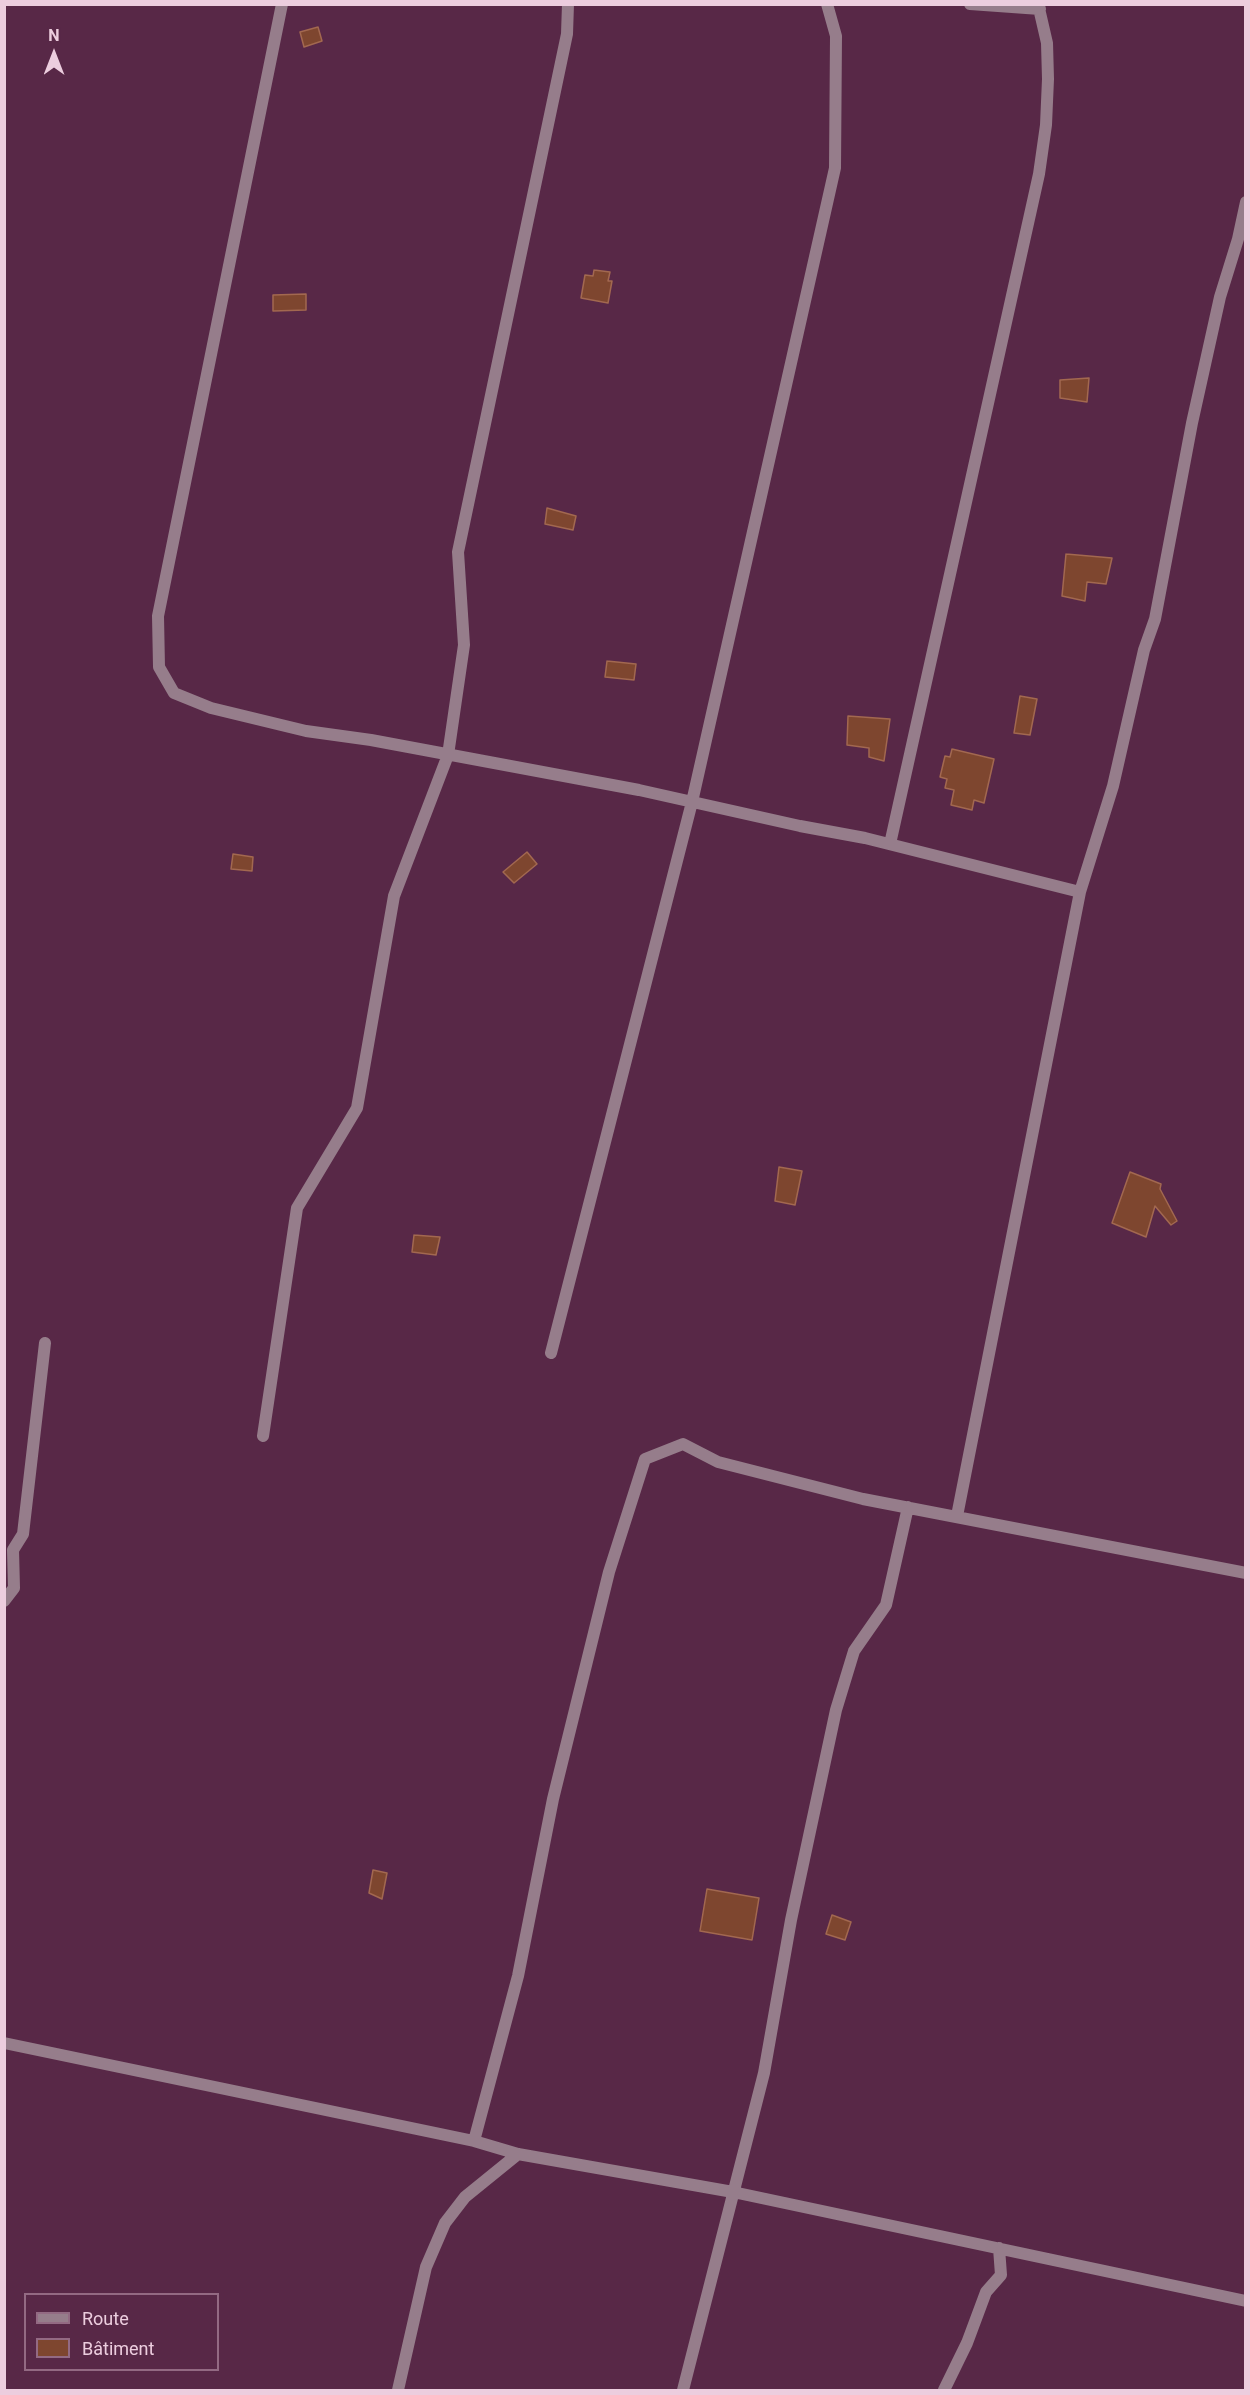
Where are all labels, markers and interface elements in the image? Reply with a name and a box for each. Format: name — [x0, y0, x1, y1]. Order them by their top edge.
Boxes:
north arrow — [24, 24, 84, 84]
text: N — [48, 26, 60, 45]
legend — [24, 2293, 219, 2371]
text: Route — [82, 2308, 129, 2329]
text: Bâtiment — [82, 2338, 154, 2359]

